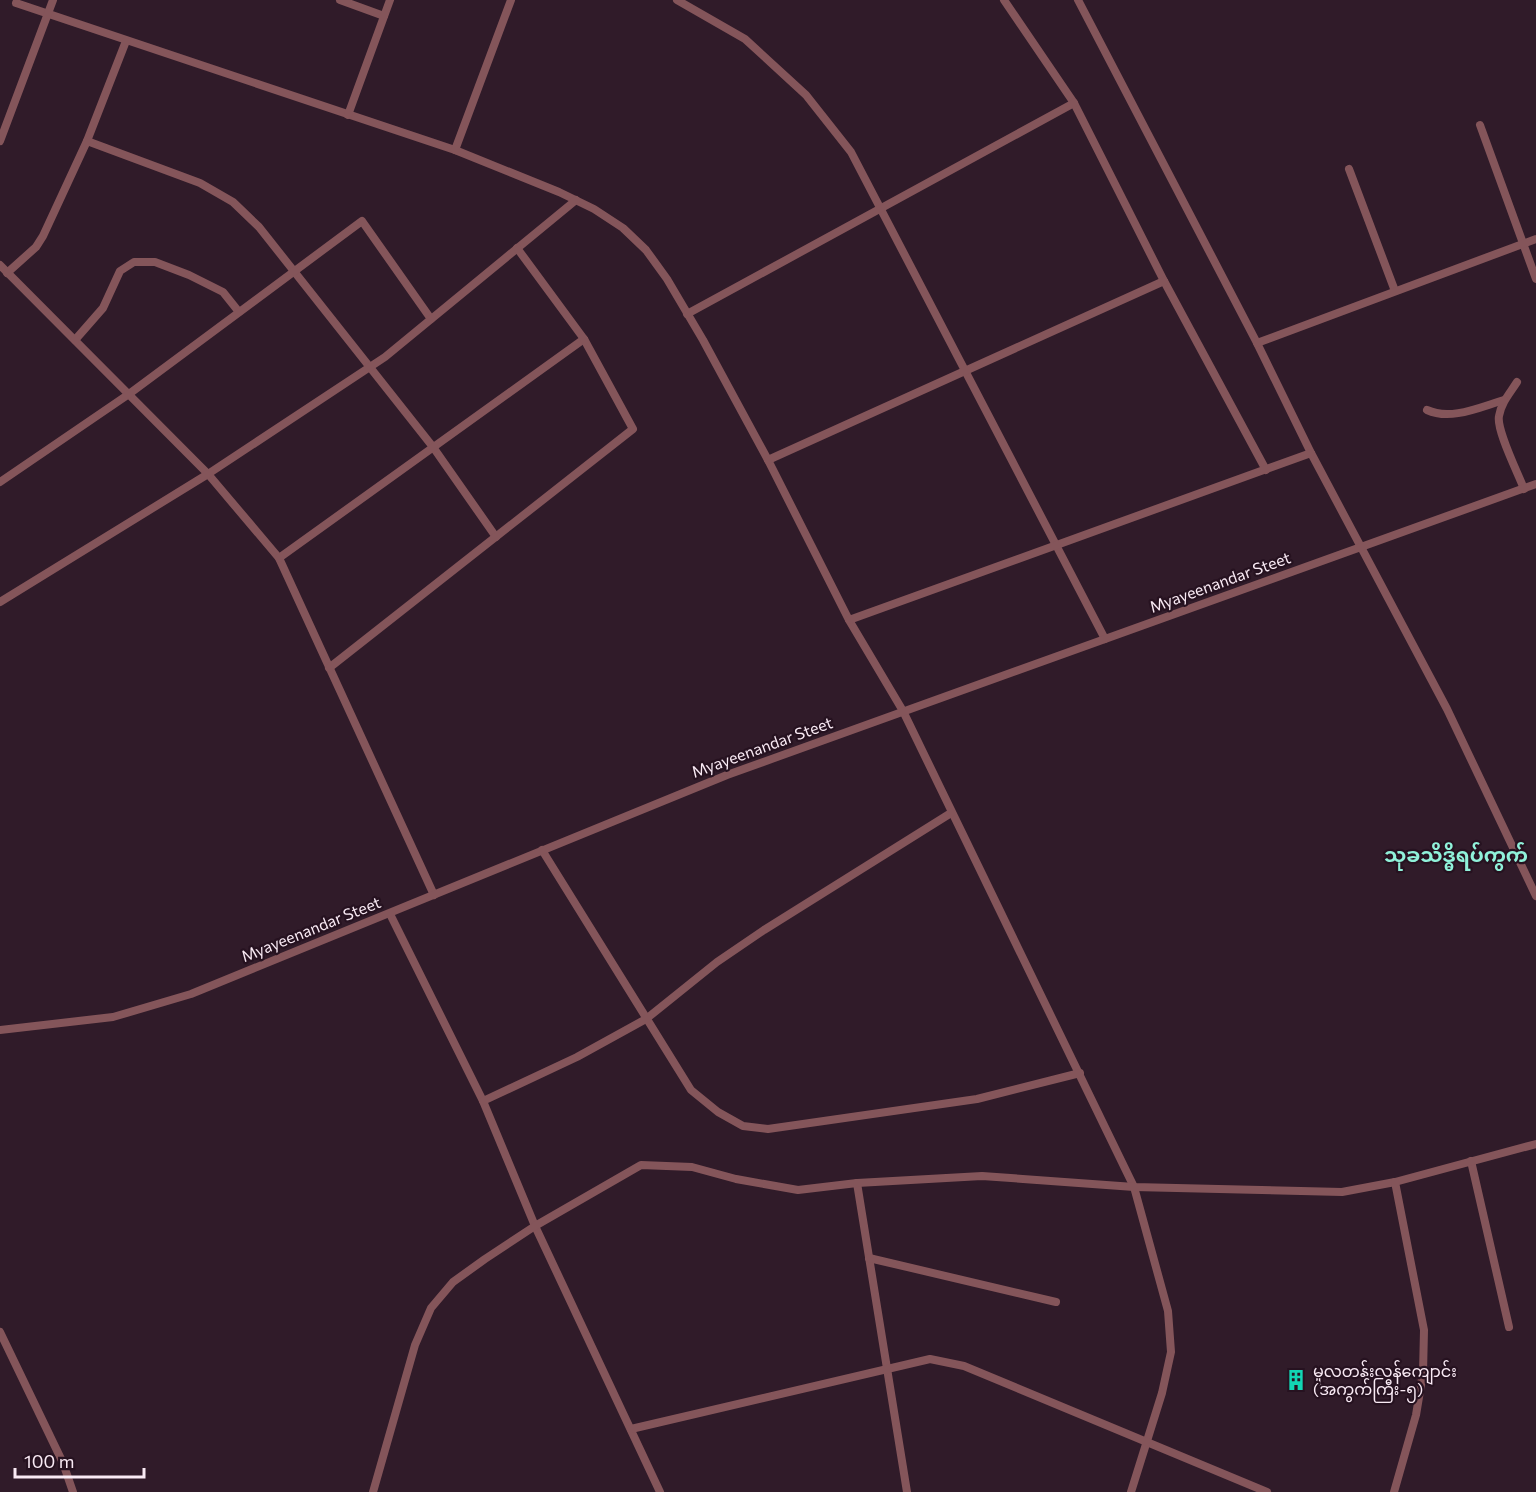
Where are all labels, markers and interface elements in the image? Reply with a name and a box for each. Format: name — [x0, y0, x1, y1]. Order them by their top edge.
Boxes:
street label: Myayeenandar Steet — [1147, 547, 1293, 616]
street label: Myayeenandar Steet — [689, 712, 835, 781]
district label: သုခသိဒ္ဓိရပ်ကွက် — [1384, 842, 1528, 871]
street label: Myayeenandar Steet — [238, 892, 384, 965]
place label: မူလတန်းလွန်ကျောင်း (အကွက်ကြီး-၅) — [1313, 1360, 1457, 1403]
building icon: မူလတန်းလွန်ကျောင်း (အကွက်ကြီး-၅) — [1284, 1368, 1308, 1392]
scale bar — [15, 1441, 144, 1479]
text: 100 m — [24, 1450, 74, 1472]

